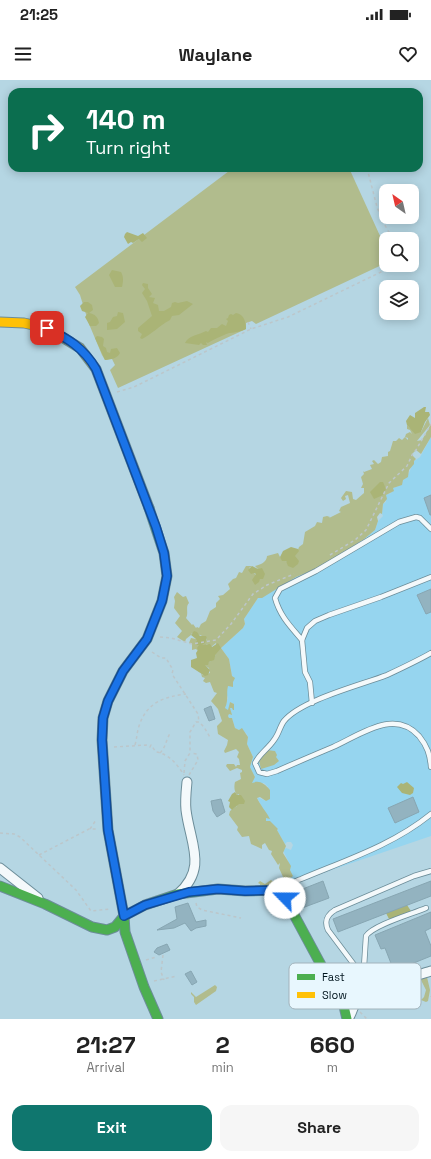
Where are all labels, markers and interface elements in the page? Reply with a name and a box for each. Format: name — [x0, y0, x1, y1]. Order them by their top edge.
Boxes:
text: 21:25 — [20, 5, 58, 24]
icon: menu — [12, 43, 34, 65]
text: Waylane — [179, 43, 252, 66]
icon: heart — [397, 43, 419, 65]
text: 140 m — [86, 101, 166, 137]
icon: right — [20, 104, 72, 156]
text: Turn right — [86, 136, 170, 159]
north arrow — [379, 184, 419, 224]
map controls — [379, 184, 419, 320]
button: search — [379, 232, 419, 272]
button: layers — [379, 280, 419, 320]
pin — [30, 311, 64, 345]
icon: arrive — [36, 317, 58, 339]
position arrow — [264, 877, 306, 919]
legend — [289, 963, 421, 1009]
text: Fast — [322, 970, 345, 984]
text: Slow — [322, 988, 347, 1002]
text: 21:27 — [76, 1029, 136, 1060]
text: 2 — [216, 1029, 230, 1060]
text: 660 — [310, 1029, 355, 1060]
text: Arrival — [86, 1059, 125, 1076]
text: min — [211, 1059, 234, 1076]
text: m — [327, 1059, 338, 1076]
button: Exit — [12, 1105, 212, 1151]
button: Share — [220, 1105, 419, 1151]

